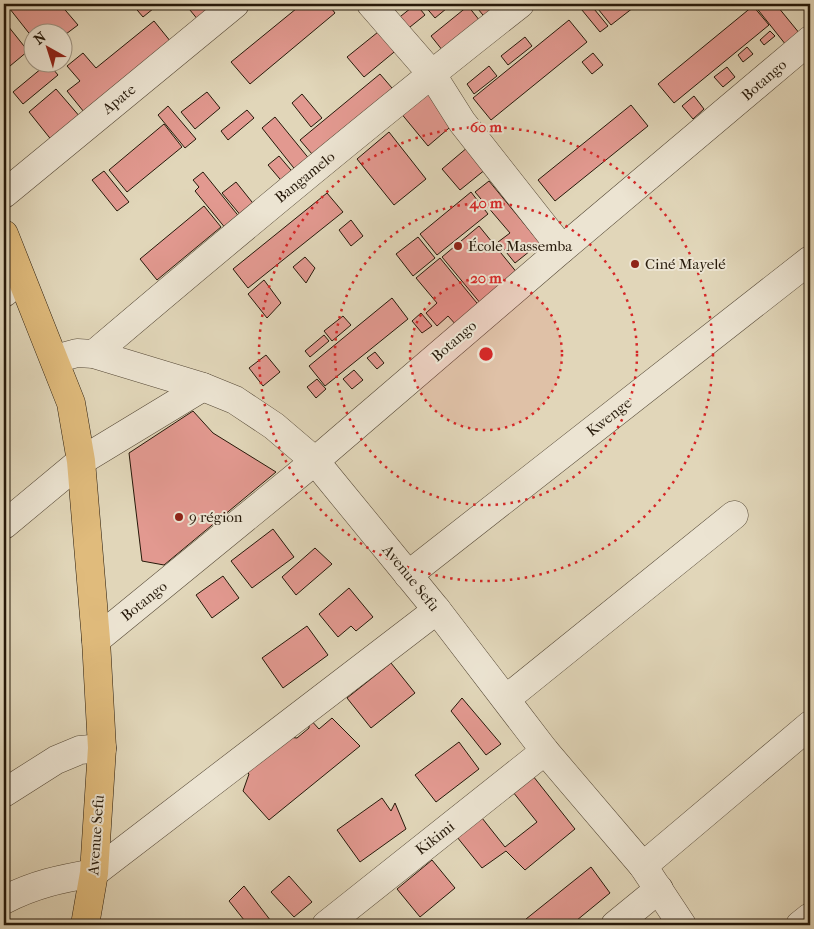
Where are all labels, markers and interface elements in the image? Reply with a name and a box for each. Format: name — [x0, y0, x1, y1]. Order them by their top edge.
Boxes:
north arrow — [22, 22, 72, 72]
text: N — [31, 28, 50, 48]
street label: Botango — [738, 55, 791, 104]
street label: Apate — [98, 80, 140, 118]
text: 60 m — [470, 118, 503, 136]
street label: Bangamelo — [271, 147, 339, 207]
text: 40 m — [469, 194, 503, 212]
place label: École Massemba — [468, 237, 573, 255]
marker: École Massemba — [452, 240, 464, 252]
place label: Ciné Mayelé — [645, 255, 726, 273]
marker: Ciné Mayelé — [629, 258, 641, 270]
text: 20 m — [470, 269, 502, 287]
street label: Botango — [428, 316, 481, 365]
centre of rings — [477, 345, 495, 363]
street label: Kwenge — [583, 393, 636, 440]
place label: 9 région — [189, 508, 243, 526]
marker: 9 région — [173, 511, 185, 523]
street label: Avenue Sefu — [378, 540, 444, 615]
street label: Botango — [117, 577, 171, 625]
street label: Avenue Sefu — [84, 794, 108, 877]
street label: Kikimi — [412, 817, 458, 859]

